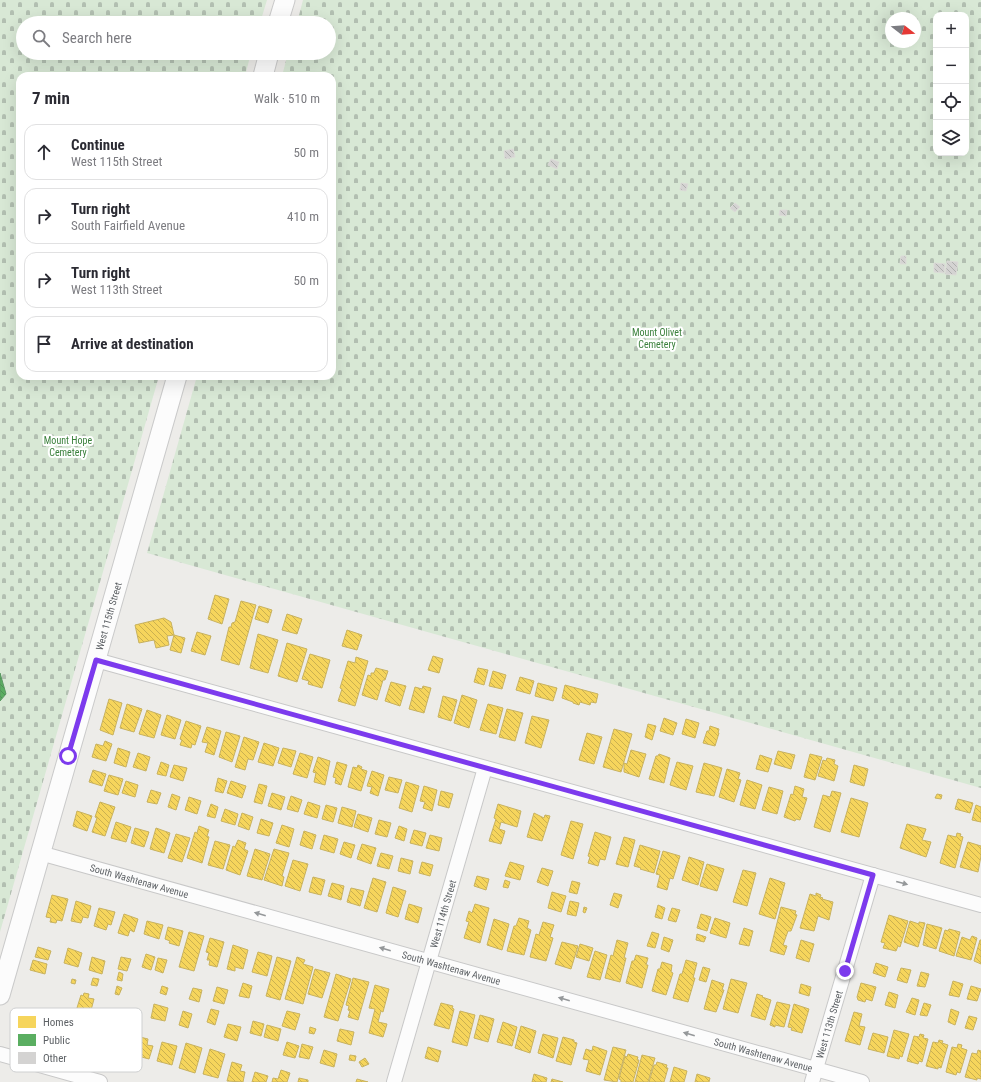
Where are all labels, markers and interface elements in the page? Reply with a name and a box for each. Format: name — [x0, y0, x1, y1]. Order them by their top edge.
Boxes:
north arrow — [885, 12, 921, 48]
map controls — [933, 12, 969, 156]
button: + — [933, 12, 969, 48]
search box — [16, 16, 336, 60]
icon: search — [30, 27, 52, 49]
text: Search here — [62, 29, 132, 47]
button: − — [933, 48, 969, 84]
button: locate — [933, 84, 969, 120]
text: 7 min — [32, 88, 70, 108]
text: Walk · 510 m — [254, 91, 320, 106]
button: layers — [933, 120, 969, 156]
text: Continue — [71, 136, 125, 154]
icon: ahead — [33, 141, 55, 163]
text: 50 m — [293, 145, 319, 160]
text: West 115th Street — [71, 154, 162, 169]
text: Turn right — [71, 200, 130, 218]
icon: right — [33, 205, 55, 227]
text: 410 m — [287, 209, 319, 224]
text: South Fairfield Avenue — [71, 218, 185, 233]
text: Turn right — [71, 264, 130, 282]
icon: right — [33, 269, 55, 291]
text: 50 m — [293, 273, 319, 288]
text: West 113th Street — [71, 282, 162, 297]
park label: Mount Olivet Cemetery — [632, 327, 682, 350]
icon: arrive — [33, 333, 55, 355]
text: Arrive at destination — [71, 335, 194, 353]
park label: Mount Hope Cemetery — [44, 435, 92, 458]
street label: West 115th Street — [94, 581, 124, 652]
route start — [59, 747, 77, 765]
street label: South Washtenaw Avenue — [89, 862, 190, 900]
street label: West 114th Street — [428, 879, 458, 949]
one-way arrow — [896, 881, 909, 887]
one-way arrow — [253, 911, 265, 917]
one-way arrow — [379, 946, 391, 952]
street label: South Washtenaw Avenue — [401, 949, 502, 987]
route end — [836, 962, 854, 980]
street label: West 113th Street — [814, 989, 845, 1060]
one-way arrow — [558, 996, 570, 1002]
legend — [10, 1008, 142, 1072]
text: Homes — [43, 1016, 74, 1029]
one-way arrow — [683, 1031, 695, 1037]
text: Public — [43, 1034, 70, 1047]
street label: South Washtenaw Avenue — [713, 1036, 814, 1074]
text: Other — [43, 1052, 67, 1065]

